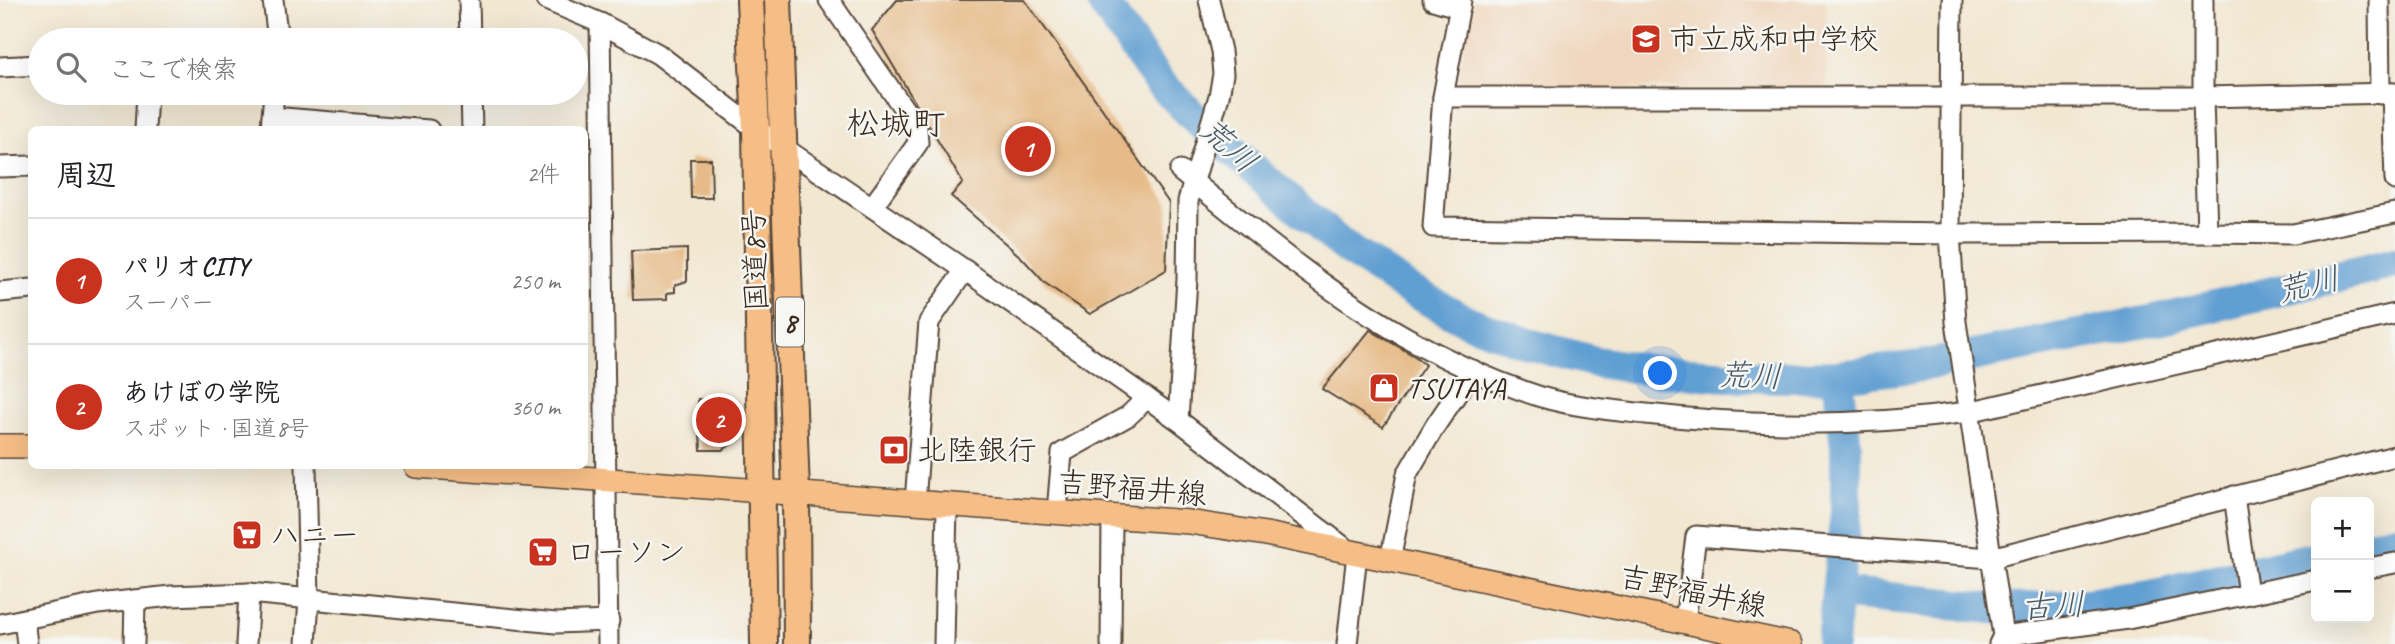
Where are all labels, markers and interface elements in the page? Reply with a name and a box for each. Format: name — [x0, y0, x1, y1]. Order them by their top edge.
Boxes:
place label: 市立成和中学校 — [1669, 20, 1879, 58]
school or university icon: 市立成和中学校 — [1629, 22, 1663, 56]
search box — [28, 28, 588, 105]
icon: search — [52, 48, 90, 86]
text: ここで検索 — [108, 53, 238, 86]
district label: 松城町 — [847, 102, 946, 144]
water label: 荒川 — [1191, 109, 1266, 182]
pin: 1 — [1005, 123, 1051, 175]
text: 周辺 — [56, 156, 116, 194]
text: 2件 — [527, 160, 560, 189]
street label: 国道8号 — [734, 208, 776, 312]
text: パリオCITY — [123, 250, 249, 283]
water label: 荒川 — [2272, 257, 2344, 312]
text: 1 — [74, 267, 84, 296]
text: 250 m — [511, 267, 560, 296]
text: スーパー — [123, 288, 214, 317]
road number: 8 — [776, 298, 804, 346]
water label: 荒川 — [1717, 354, 1783, 397]
your location — [1643, 356, 1677, 390]
place label: TSUTAYA — [1407, 369, 1507, 407]
shop icon: TSUTAYA — [1367, 371, 1401, 405]
text: あけぼの学院 — [123, 376, 280, 409]
text: 2 — [74, 393, 84, 422]
text: 360 m — [511, 393, 560, 422]
pin: 2 — [696, 394, 742, 446]
text: スポット · 国道8号 — [123, 414, 310, 443]
place label: 北陸銀行 — [917, 431, 1037, 469]
bank icon: 北陸銀行 — [877, 433, 911, 467]
street label: 吉野福井線 — [1056, 463, 1208, 513]
map controls — [2311, 497, 2374, 623]
button: + — [2311, 497, 2374, 560]
place label: ハニー — [270, 516, 359, 554]
supermarket icon: ハニー — [230, 518, 264, 552]
place label: ローソン — [566, 533, 686, 571]
supermarket icon: ローソン — [526, 535, 560, 569]
street label: 吉野福井線 — [1616, 557, 1770, 625]
button: − — [2311, 560, 2374, 623]
water label: 古川 — [2020, 583, 2086, 628]

